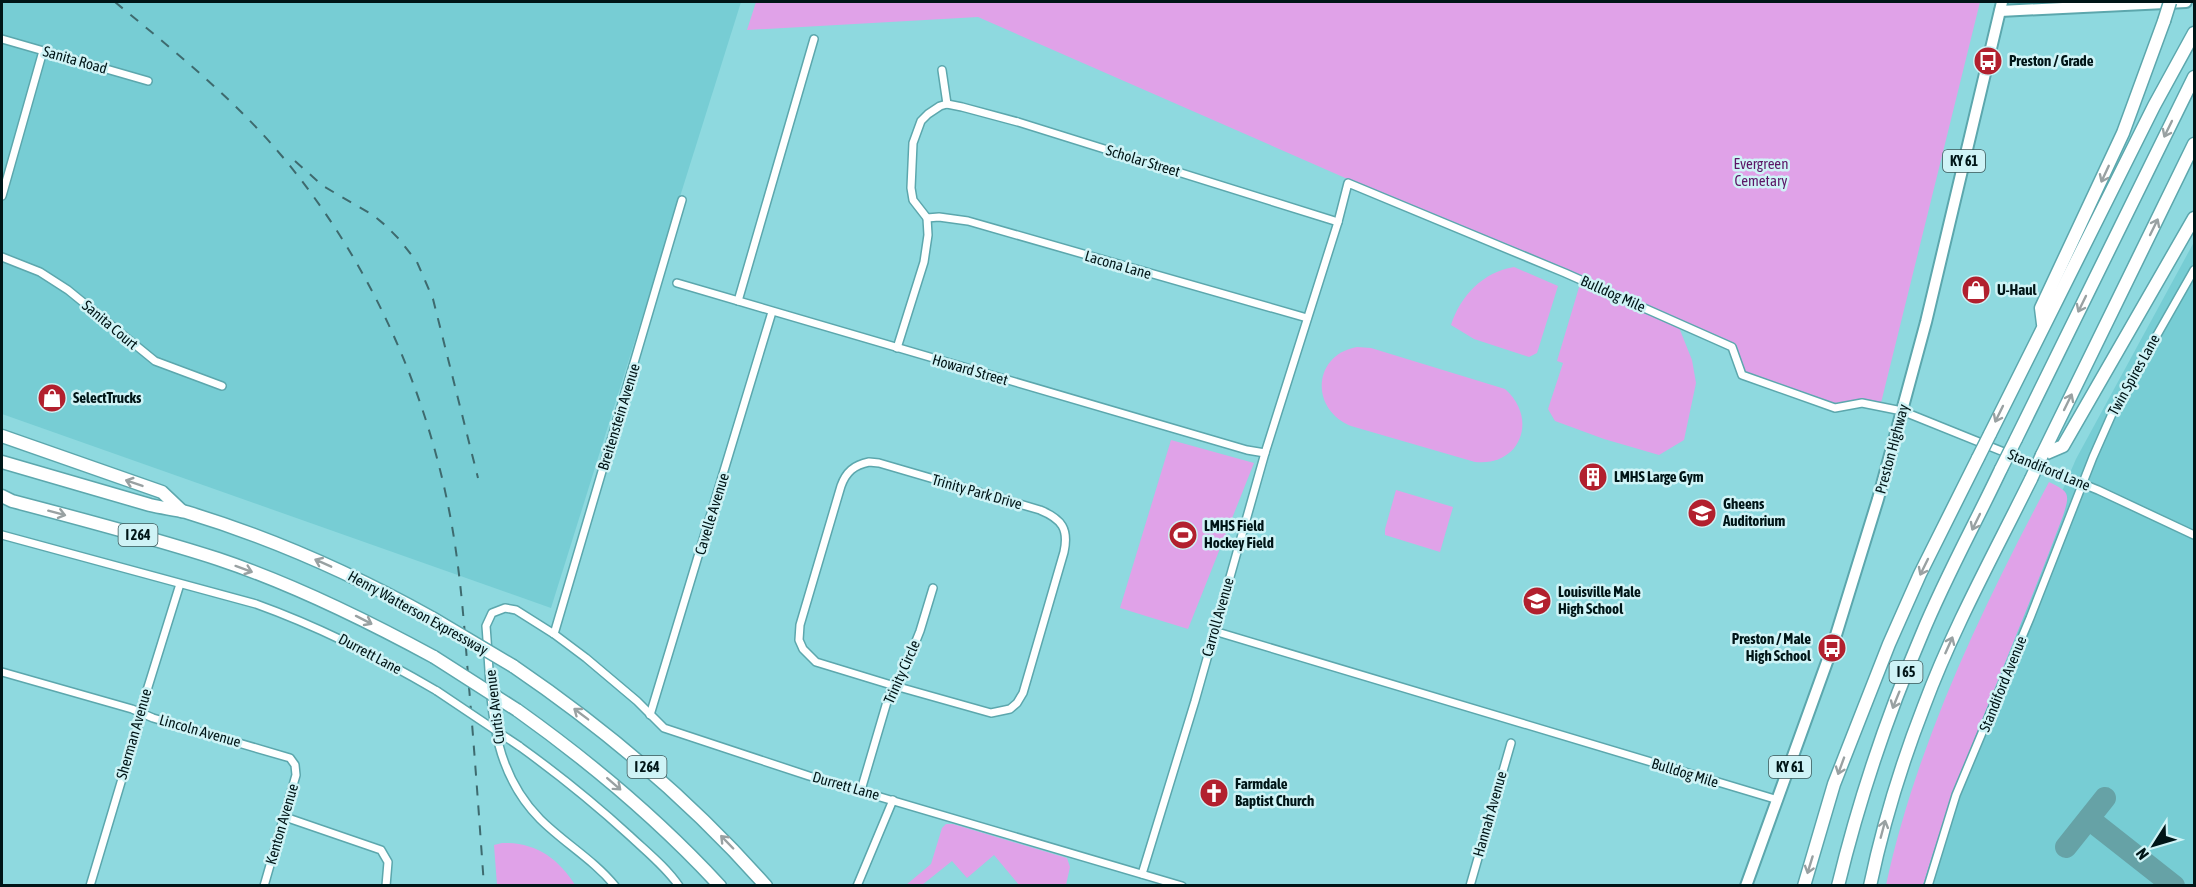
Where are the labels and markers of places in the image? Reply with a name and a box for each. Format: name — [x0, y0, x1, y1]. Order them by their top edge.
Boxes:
bus stop icon: Preston / Grade — [1972, 45, 2004, 77]
place label: Preston / Grade — [2009, 52, 2094, 69]
shop icon: U-Haul — [1960, 274, 1992, 306]
place label: U-Haul — [1997, 281, 2038, 298]
shop icon: SelectTrucks — [36, 382, 68, 414]
place label: SelectTrucks — [73, 389, 142, 406]
building icon: LMHS Large Gym — [1577, 461, 1609, 493]
place label: LMHS Large Gym — [1614, 468, 1704, 485]
place label: Gheens Auditorium — [1722, 495, 1785, 529]
school or university icon: Gheens Auditorium — [1686, 497, 1718, 529]
place label: LMHS Field Hockey Field — [1204, 517, 1274, 551]
sports icon: LMHS Field Hockey Field — [1167, 519, 1199, 551]
place label: Louisville Male High School — [1558, 583, 1641, 617]
school or university icon: Louisville Male High School — [1521, 585, 1553, 617]
place label: Preston / Male High School — [1732, 630, 1812, 664]
bus stop icon: Preston / Male High School — [1816, 632, 1848, 664]
place label: Farmdale Baptist Church — [1235, 775, 1314, 809]
church icon: Farmdale Baptist Church — [1198, 777, 1230, 809]

